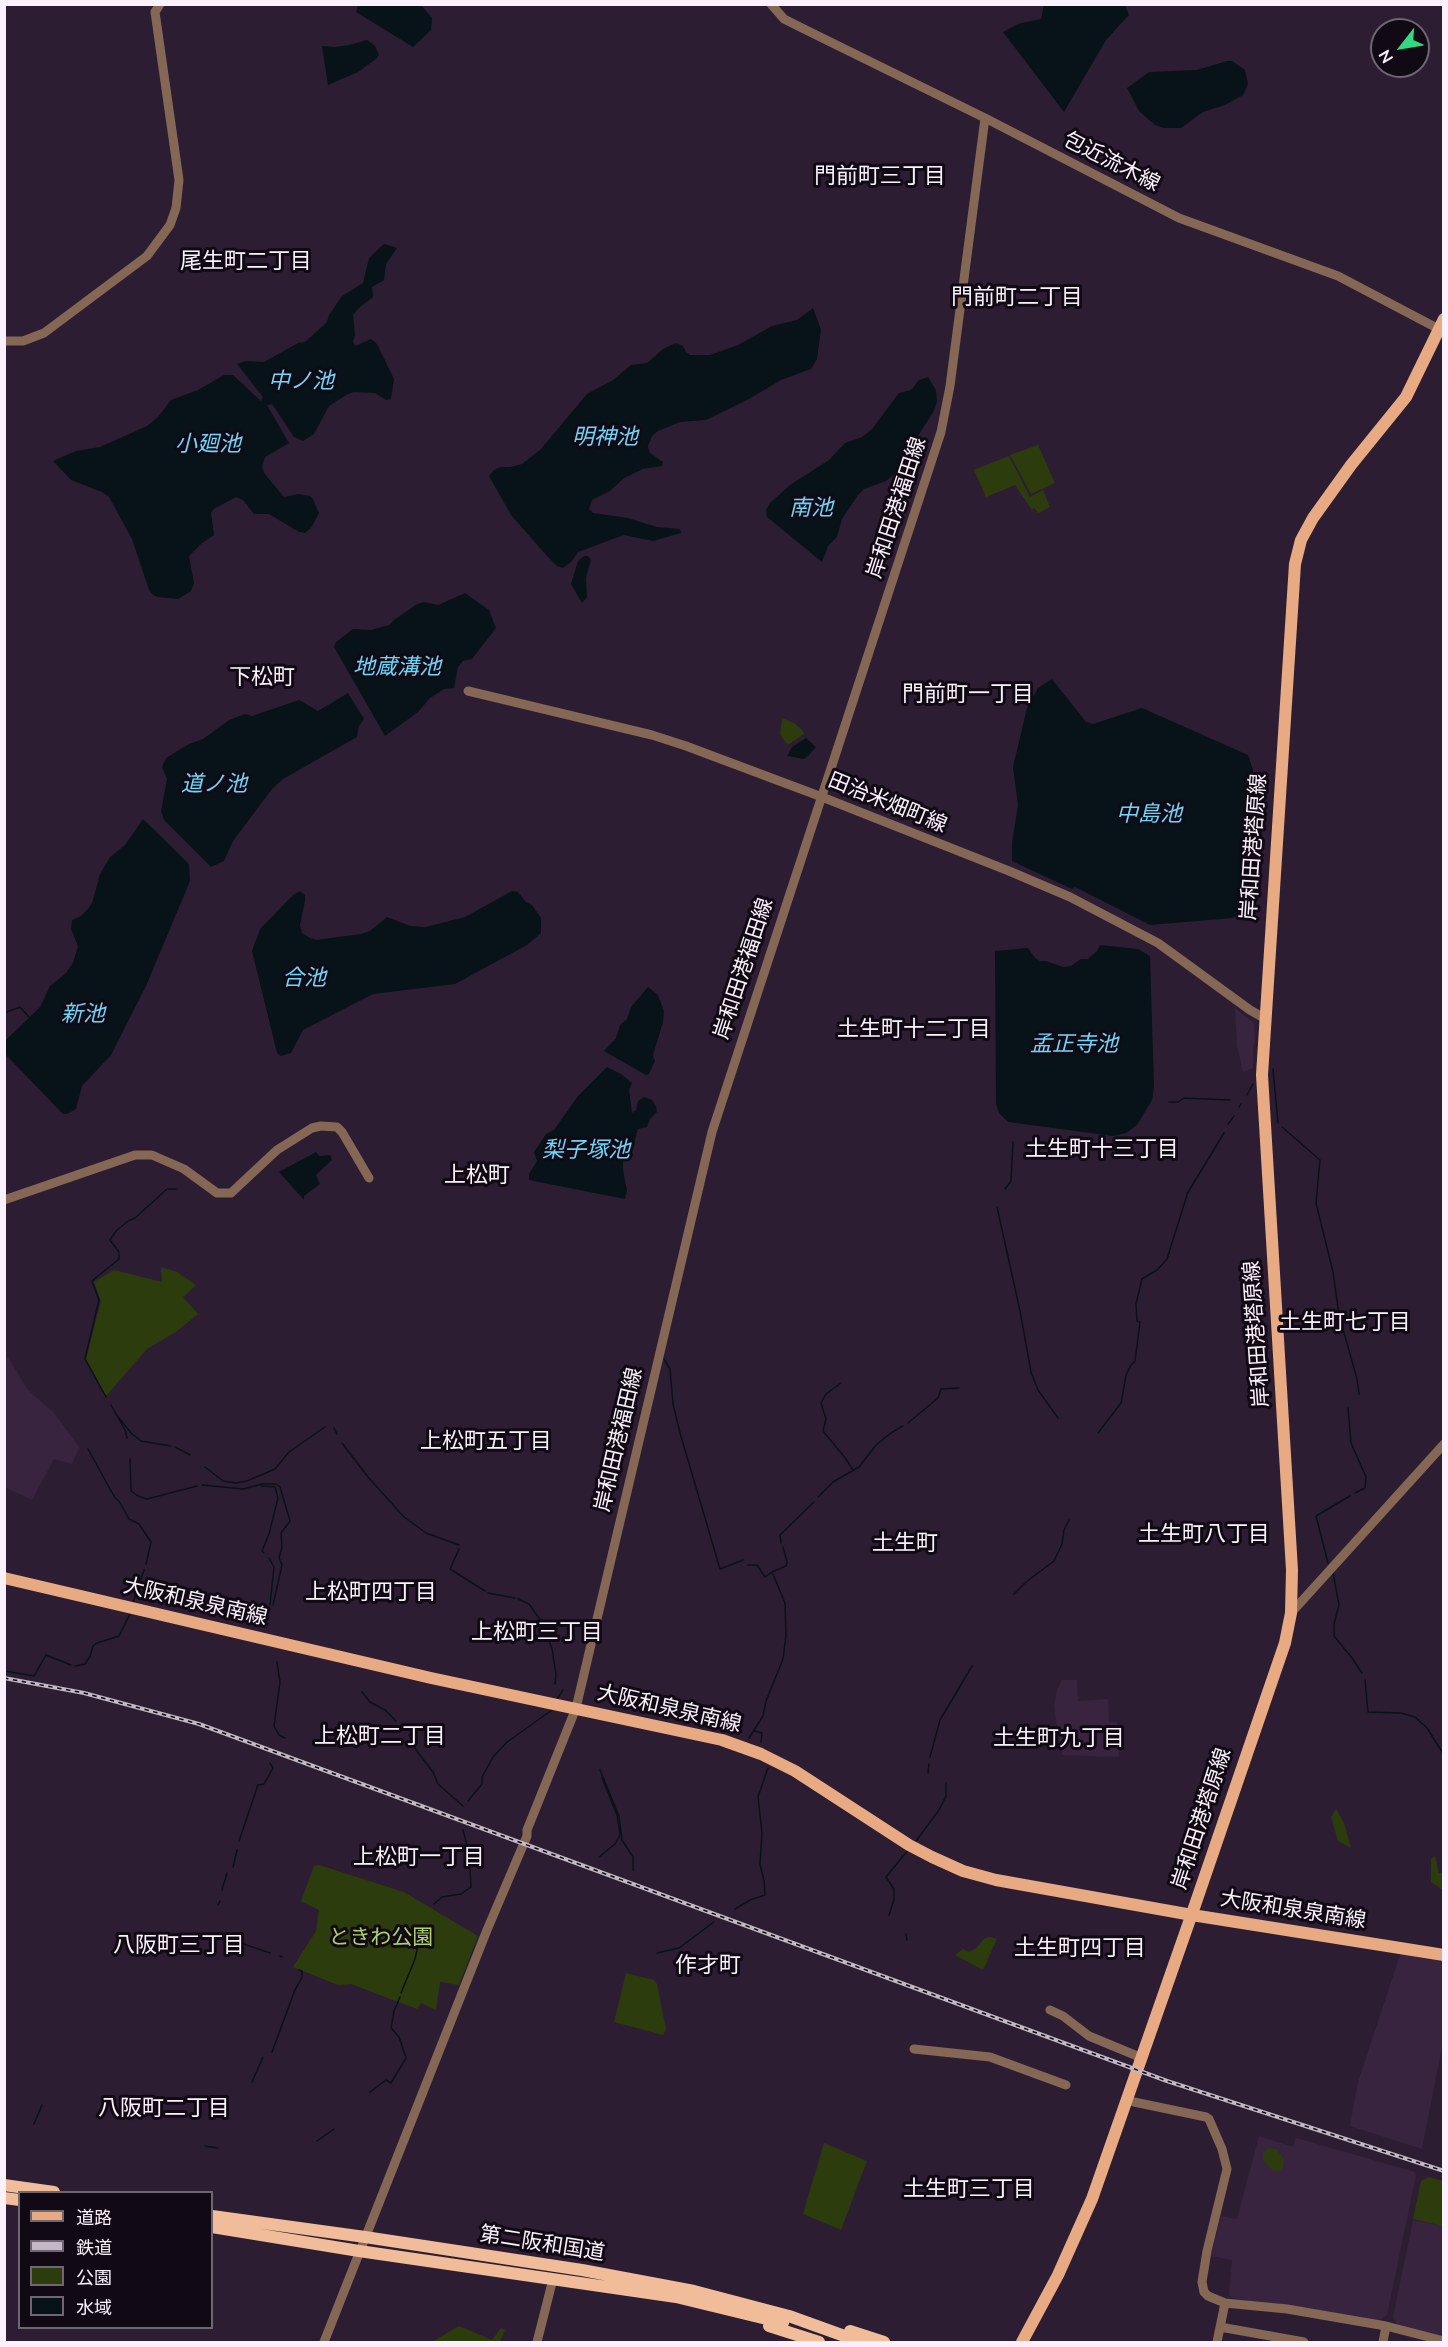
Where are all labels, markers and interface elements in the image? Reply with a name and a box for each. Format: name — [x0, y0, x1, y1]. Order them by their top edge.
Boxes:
north arrow — [1370, 18, 1430, 78]
text: N — [1374, 45, 1399, 67]
street label: 包近流木線 — [1059, 128, 1163, 198]
district label: 門前町三丁目 — [814, 165, 946, 191]
district label: 尾生町二丁目 — [180, 250, 312, 276]
district label: 門前町二丁目 — [951, 286, 1083, 312]
water label: 中ノ池 — [268, 370, 334, 396]
water label: 明神池 — [572, 426, 638, 452]
water label: 小廻池 — [175, 433, 241, 459]
street label: 岸和田港福田線 — [863, 434, 933, 582]
water label: 南池 — [789, 497, 833, 523]
water label: 地蔵溝池 — [353, 656, 441, 682]
district label: 下松町 — [229, 666, 295, 692]
district label: 門前町一丁目 — [902, 683, 1034, 709]
street label: 田治米畑町線 — [824, 769, 950, 839]
water label: 道ノ池 — [181, 773, 247, 799]
street label: 岸和田港塔原線 — [1237, 773, 1273, 921]
water label: 中島池 — [1116, 803, 1182, 829]
street label: 岸和田港福田線 — [710, 895, 780, 1043]
water label: 合池 — [282, 967, 326, 993]
water label: 新池 — [61, 1003, 105, 1029]
district label: 土生町十二丁目 — [837, 1018, 991, 1044]
water label: 孟正寺池 — [1030, 1033, 1118, 1059]
district label: 土生町十三丁目 — [1025, 1138, 1179, 1164]
water label: 梨子塚池 — [542, 1139, 630, 1165]
district label: 上松町 — [444, 1164, 510, 1190]
street label: 岸和田港塔原線 — [1240, 1260, 1276, 1408]
district label: 土生町七丁目 — [1279, 1311, 1411, 1337]
street label: 岸和田港福田線 — [591, 1366, 649, 1514]
district label: 上松町五丁目 — [420, 1430, 552, 1456]
district label: 土生町八丁目 — [1138, 1523, 1270, 1549]
district label: 土生町 — [872, 1532, 938, 1558]
street label: 大阪和泉泉南線 — [121, 1574, 269, 1632]
district label: 上松町四丁目 — [305, 1581, 437, 1607]
district label: 上松町三丁目 — [471, 1621, 603, 1647]
street label: 大阪和泉泉南線 — [595, 1681, 743, 1739]
district label: 上松町二丁目 — [314, 1725, 446, 1751]
district label: 土生町九丁目 — [993, 1727, 1125, 1753]
street label: 岸和田港塔原線 — [1168, 1745, 1238, 1893]
district label: 上松町一丁目 — [353, 1846, 485, 1872]
street label: 大阪和泉泉南線 — [1218, 1887, 1368, 1935]
park label: ときわ公園 — [329, 1926, 433, 1952]
district label: 八阪町三丁目 — [113, 1934, 245, 1960]
district label: 土生町四丁目 — [1014, 1937, 1146, 1963]
district label: 作才町 — [675, 1954, 741, 1980]
district label: 八阪町二丁目 — [98, 2097, 230, 2123]
district label: 土生町三丁目 — [903, 2178, 1035, 2204]
legend — [18, 2191, 213, 2329]
text: 道路 — [76, 2206, 112, 2230]
street label: 第二阪和国道 — [478, 2223, 606, 2267]
text: 鉄道 — [76, 2236, 112, 2260]
text: 公園 — [76, 2266, 112, 2290]
text: 水域 — [76, 2296, 112, 2320]

